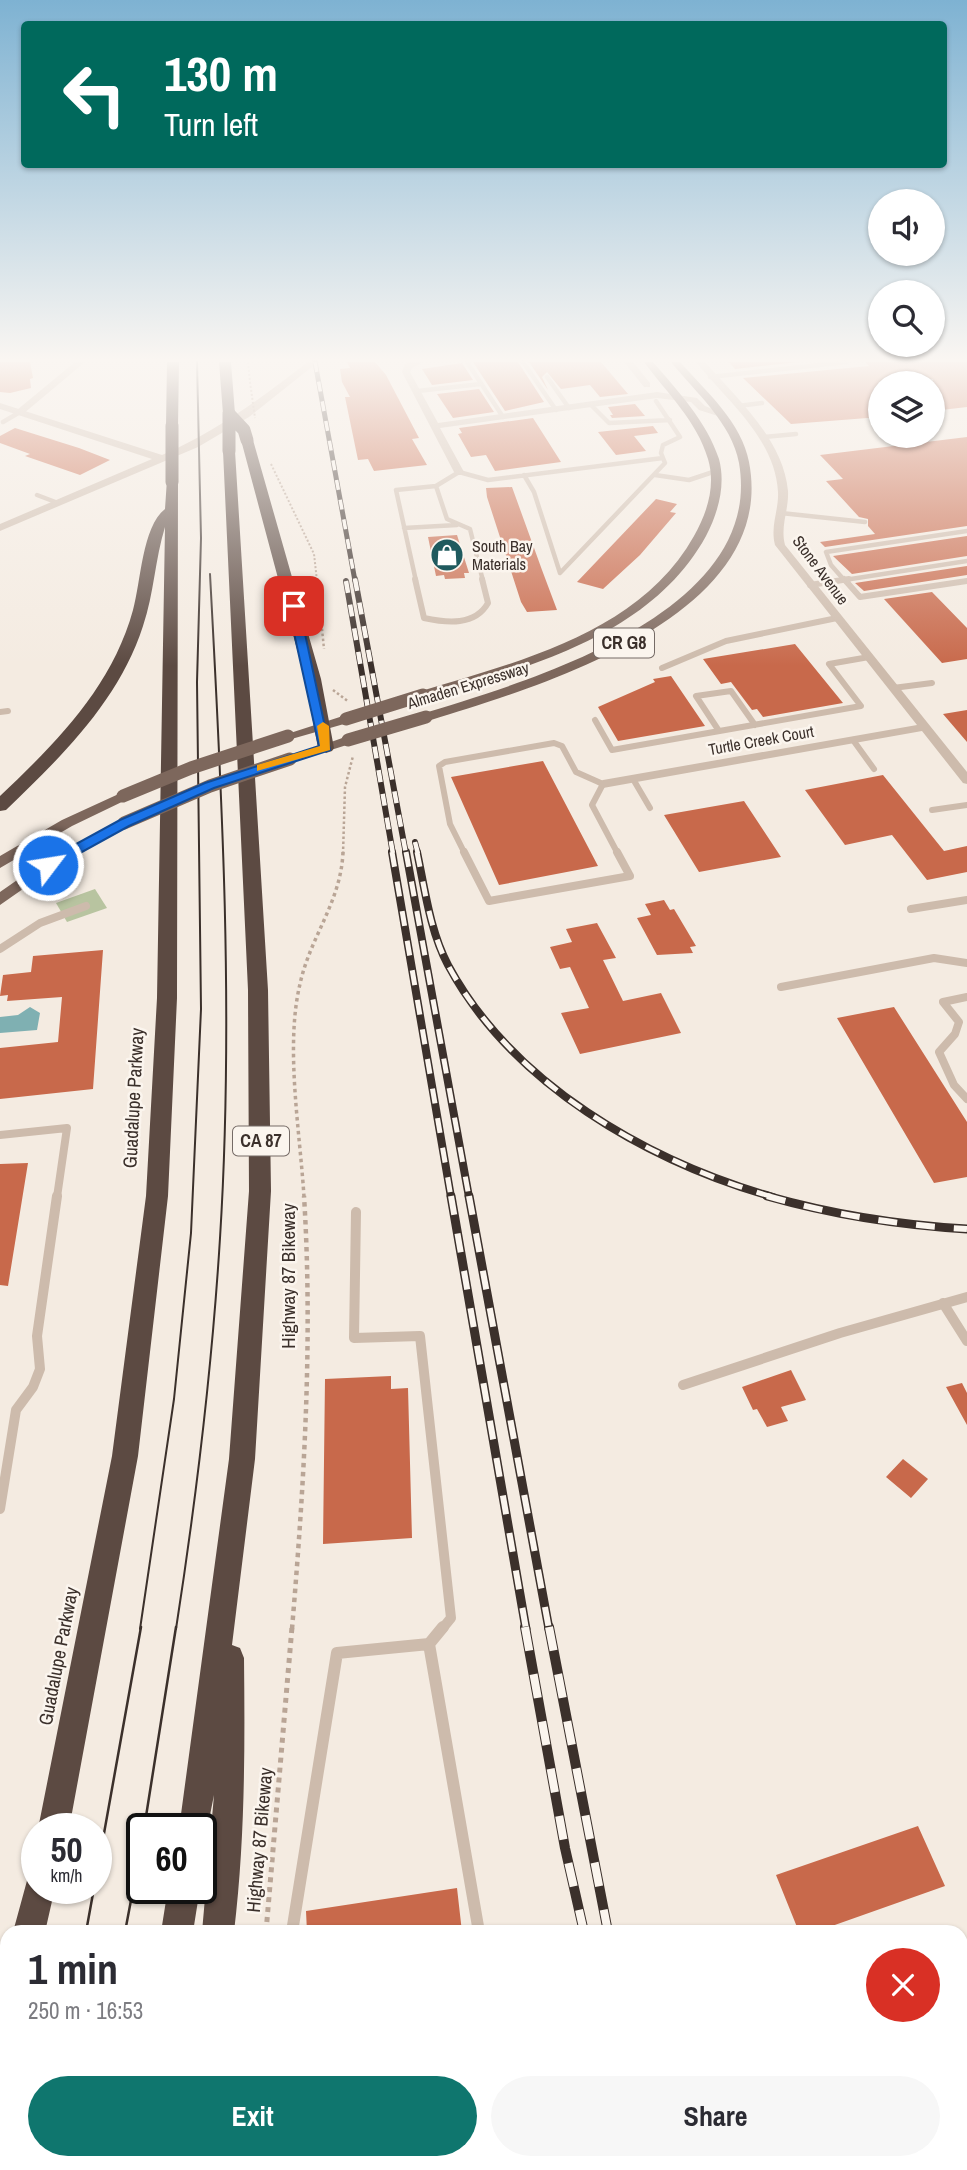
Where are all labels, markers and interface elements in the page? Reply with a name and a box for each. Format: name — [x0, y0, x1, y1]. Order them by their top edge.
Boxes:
text: 130 m — [164, 40, 278, 106]
icon: left — [49, 49, 140, 140]
text: Turn left — [164, 103, 258, 146]
map controls — [868, 189, 945, 448]
button: sound — [868, 189, 945, 266]
button: search — [868, 280, 945, 357]
button: layers — [868, 371, 945, 448]
street label: Stone Avenue — [788, 531, 854, 609]
place label: South Bay Materials — [472, 535, 533, 575]
shop icon: South Bay Materials — [428, 536, 466, 574]
pin — [264, 576, 324, 636]
icon: arrive — [275, 587, 313, 625]
road number: CR G8 — [594, 628, 654, 658]
street label: Almaden Expressway — [404, 656, 532, 714]
street label: Turtle Creek Court — [707, 720, 816, 760]
position arrow — [11, 828, 85, 902]
street label: Guadalupe Parkway — [116, 1027, 150, 1169]
road number: CA 87 — [233, 1126, 289, 1156]
street label: Highway 87 Bikeway — [275, 1203, 301, 1349]
street label: Guadalupe Parkway — [32, 1584, 84, 1727]
street label: Highway 87 Bikeway — [240, 1766, 278, 1914]
speed limit sign: 60 — [126, 1813, 217, 1904]
text: 50 — [51, 1826, 82, 1873]
text: km/h — [51, 1863, 83, 1888]
text: 1 min — [28, 1941, 118, 1997]
button: close — [866, 1948, 940, 2022]
text: 250 m · 16:53 — [28, 1995, 143, 2026]
button: Exit — [28, 2076, 477, 2156]
button: Share — [491, 2076, 940, 2156]

